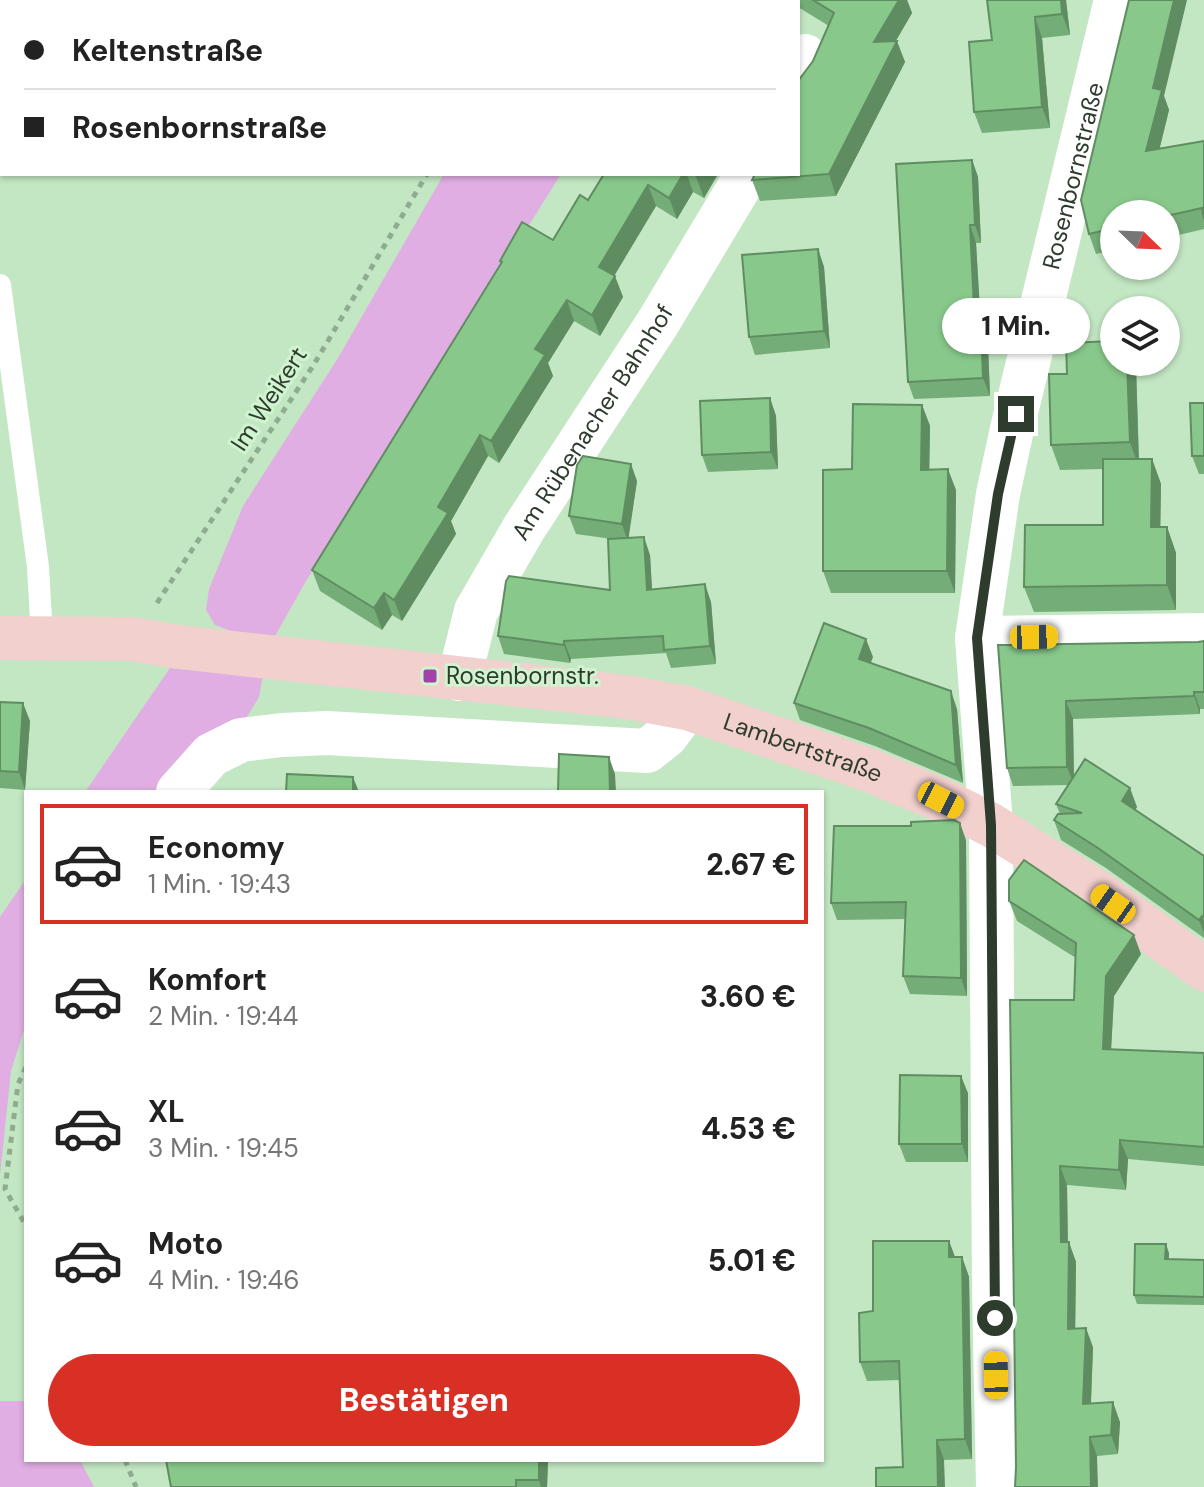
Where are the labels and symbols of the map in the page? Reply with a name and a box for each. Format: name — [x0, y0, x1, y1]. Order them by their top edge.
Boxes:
street label: Rosenbornstraße — [1035, 79, 1110, 272]
north arrow — [1100, 200, 1180, 280]
callout: 1 Min. — [942, 298, 1090, 354]
street label: Am Rübenacher Bahnhof — [504, 299, 680, 545]
street label: Im Weikert — [223, 341, 314, 457]
route end — [998, 396, 1034, 432]
car — [1010, 625, 1058, 649]
place label: Rosenbornstr. — [446, 660, 599, 691]
marker: Rosenbornstr. — [421, 667, 439, 685]
street label: Lambertstraße — [719, 706, 887, 789]
car — [914, 778, 968, 822]
car — [1086, 880, 1140, 928]
route start — [977, 1300, 1013, 1336]
car — [984, 1351, 1008, 1399]

